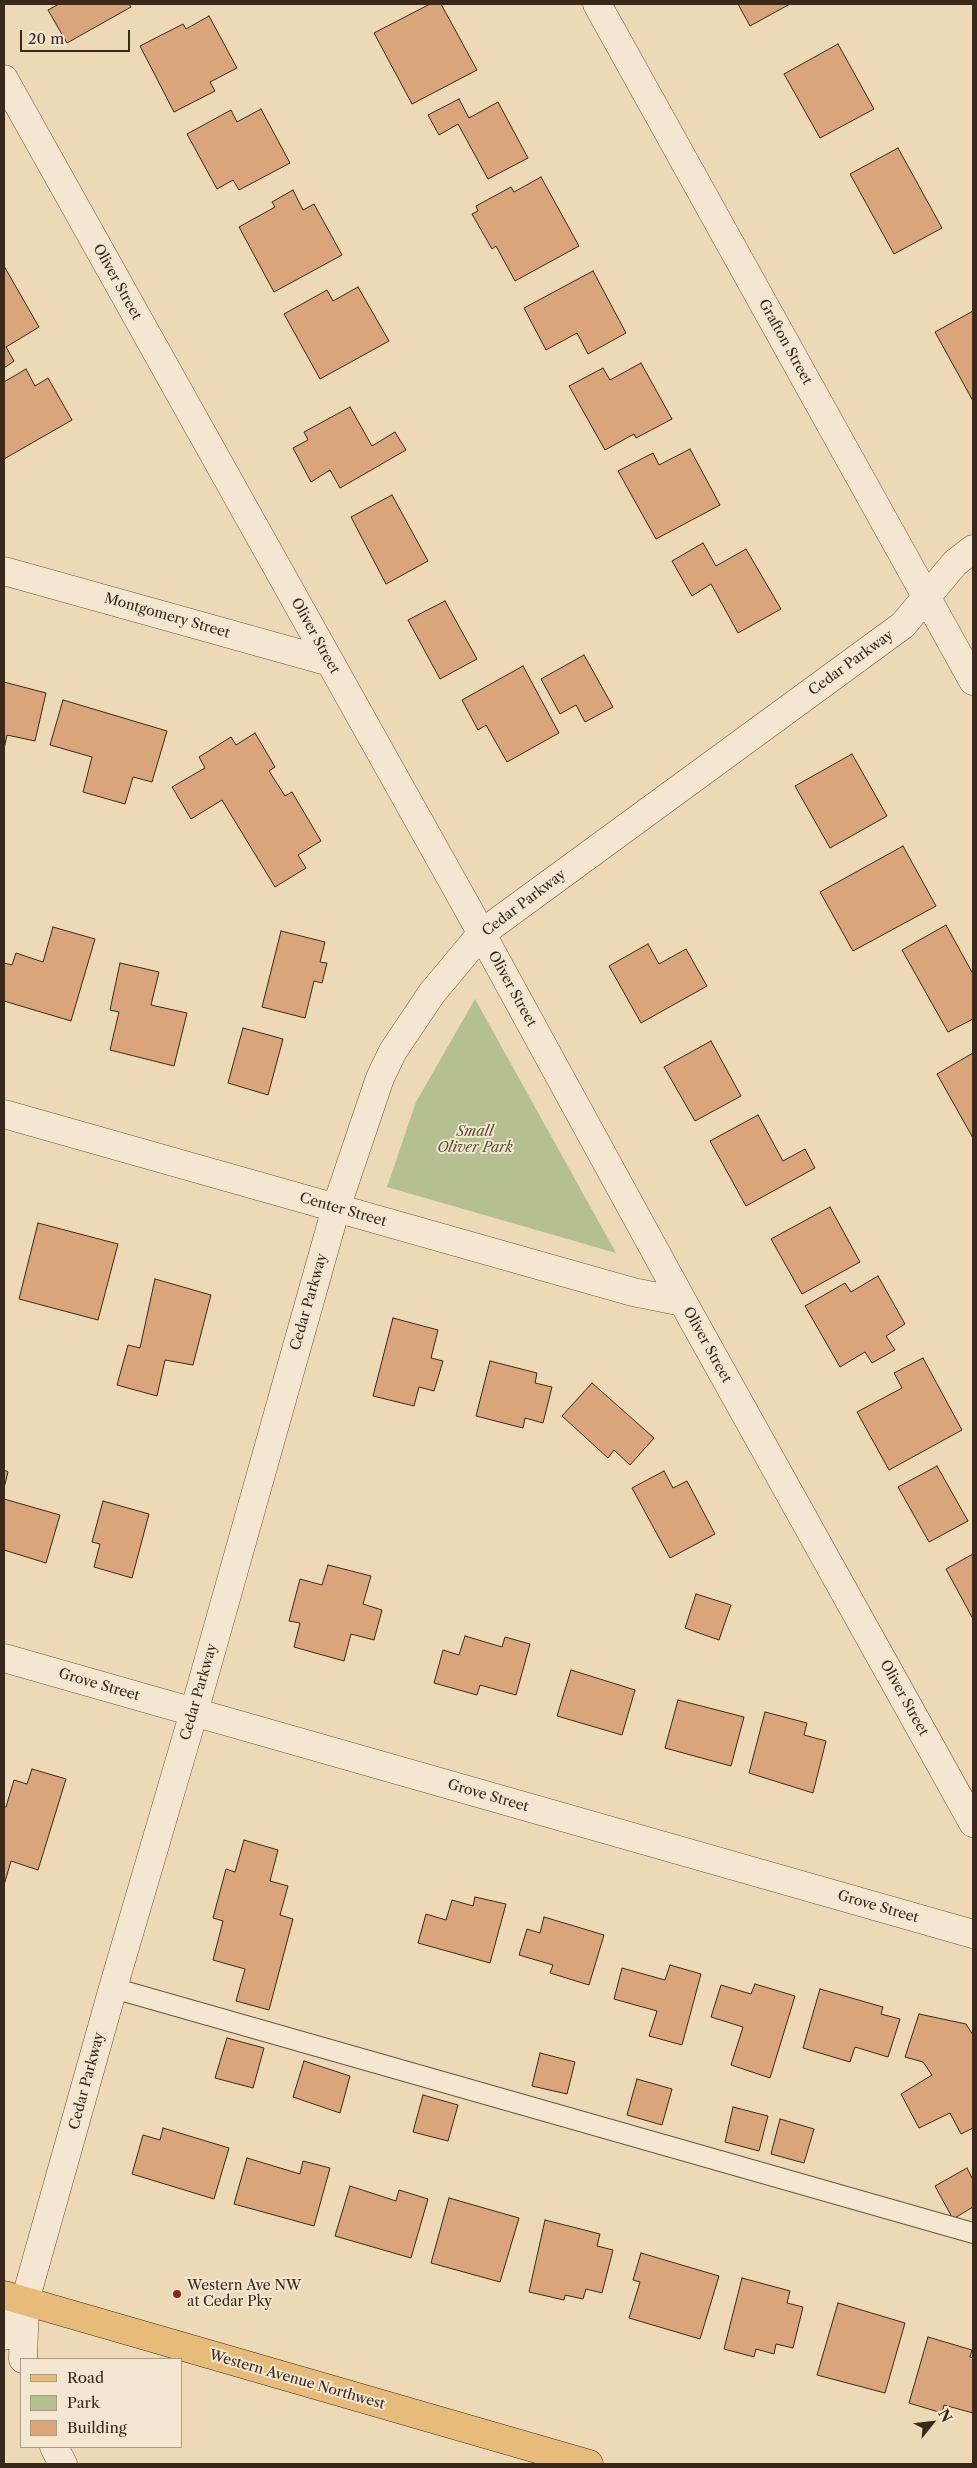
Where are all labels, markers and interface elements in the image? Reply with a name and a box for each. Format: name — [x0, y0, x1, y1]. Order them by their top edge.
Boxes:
scale bar — [22, 20, 132, 52]
text: 20 m — [28, 29, 64, 48]
street label: Oliver Street — [89, 241, 145, 323]
street label: Grafton Street — [755, 296, 815, 388]
street label: Montgomery Street — [102, 590, 232, 642]
street label: Oliver Street — [287, 595, 343, 677]
street label: Cedar Parkway — [805, 627, 897, 699]
street label: Cedar Parkway — [479, 866, 569, 940]
street label: Oliver Street — [484, 948, 540, 1030]
park label: Small Oliver Park — [437, 1124, 513, 1156]
street label: Center Street — [298, 1190, 388, 1230]
street label: Cedar Parkway — [287, 1251, 331, 1353]
street label: Oliver Street — [679, 1304, 735, 1386]
street label: Cedar Parkway — [177, 1641, 221, 1743]
street label: Oliver Street — [876, 1657, 932, 1739]
street label: Grove Street — [57, 1665, 141, 1705]
street label: Grove Street — [446, 1776, 530, 1816]
street label: Grove Street — [836, 1887, 920, 1927]
street label: Cedar Parkway — [66, 2030, 108, 2132]
place label: Western Ave NW at Cedar Pky — [187, 2278, 301, 2310]
marker: Western Ave NW at Cedar Pky — [171, 2288, 183, 2300]
street label: Western Avenue Northwest — [207, 2347, 387, 2413]
legend — [20, 2358, 182, 2448]
text: Road — [67, 2368, 104, 2387]
text: Park — [67, 2393, 100, 2412]
north arrow — [907, 2398, 957, 2448]
text: N — [934, 2406, 956, 2425]
text: Building — [67, 2418, 127, 2437]

